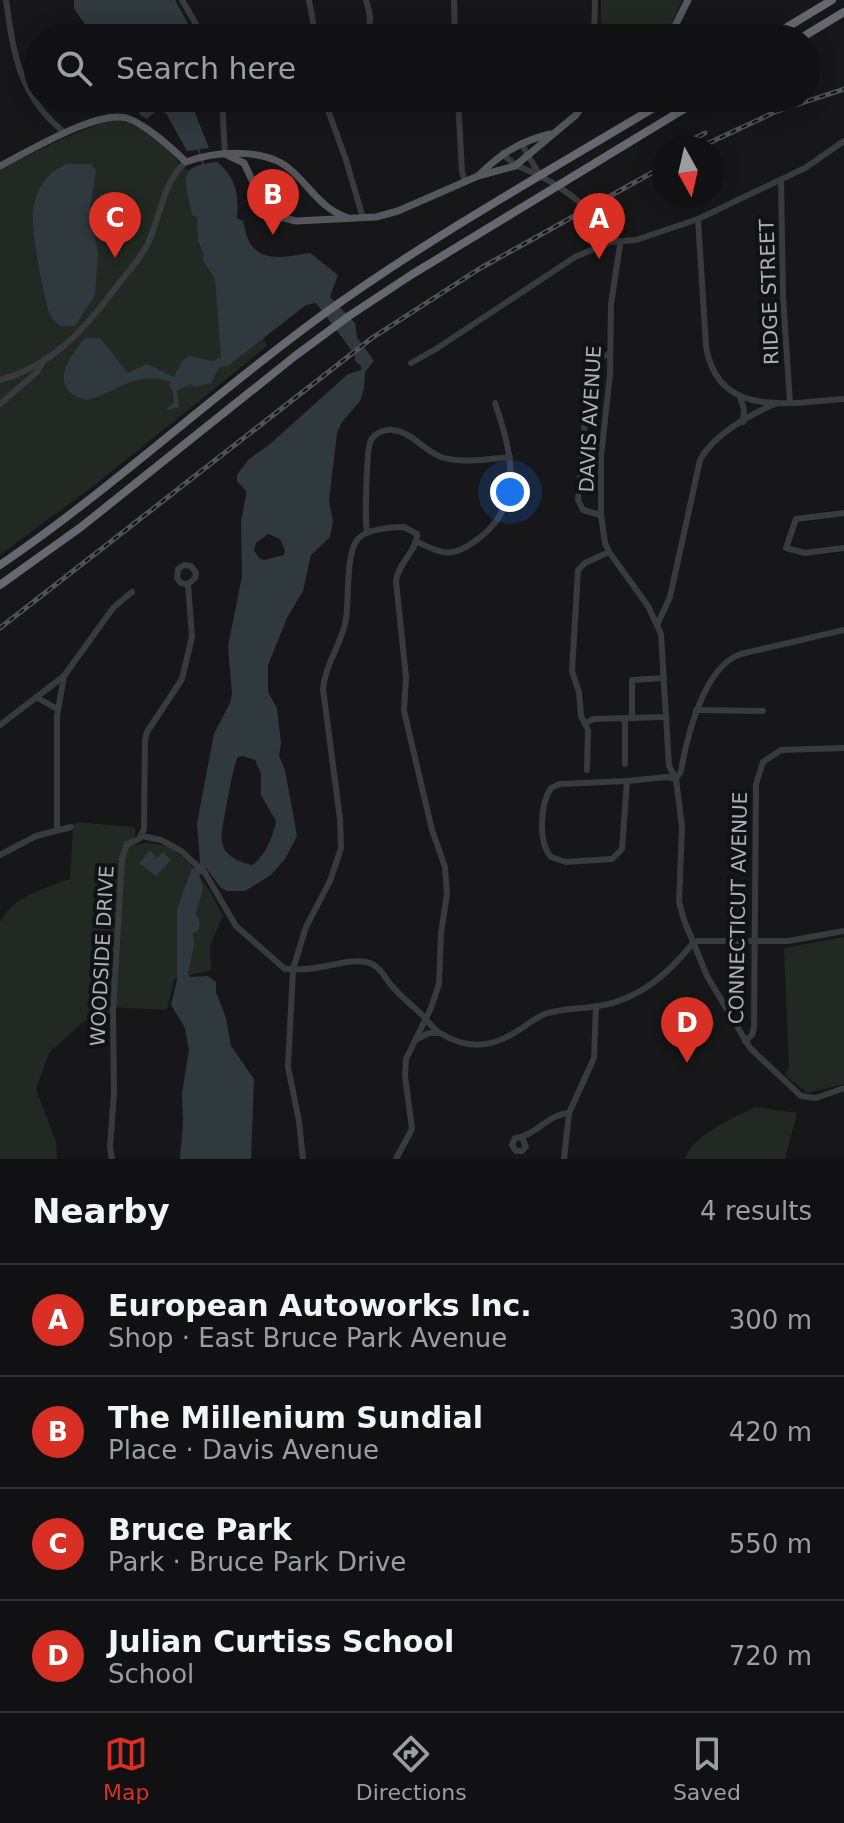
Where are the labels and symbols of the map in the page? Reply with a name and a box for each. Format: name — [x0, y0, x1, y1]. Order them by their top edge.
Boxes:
north arrow — [652, 136, 724, 208]
pin: B — [247, 169, 299, 235]
pin: C — [89, 192, 141, 258]
pin: A — [573, 193, 625, 259]
street label: RIDGE STREET — [754, 218, 784, 365]
street label: DAVIS AVENUE — [574, 345, 606, 493]
your location — [490, 472, 530, 512]
street label: CONNECTICUT AVENUE — [724, 792, 752, 1024]
street label: WOODSIDE DRIVE — [85, 865, 119, 1047]
pin: D — [661, 997, 713, 1063]

